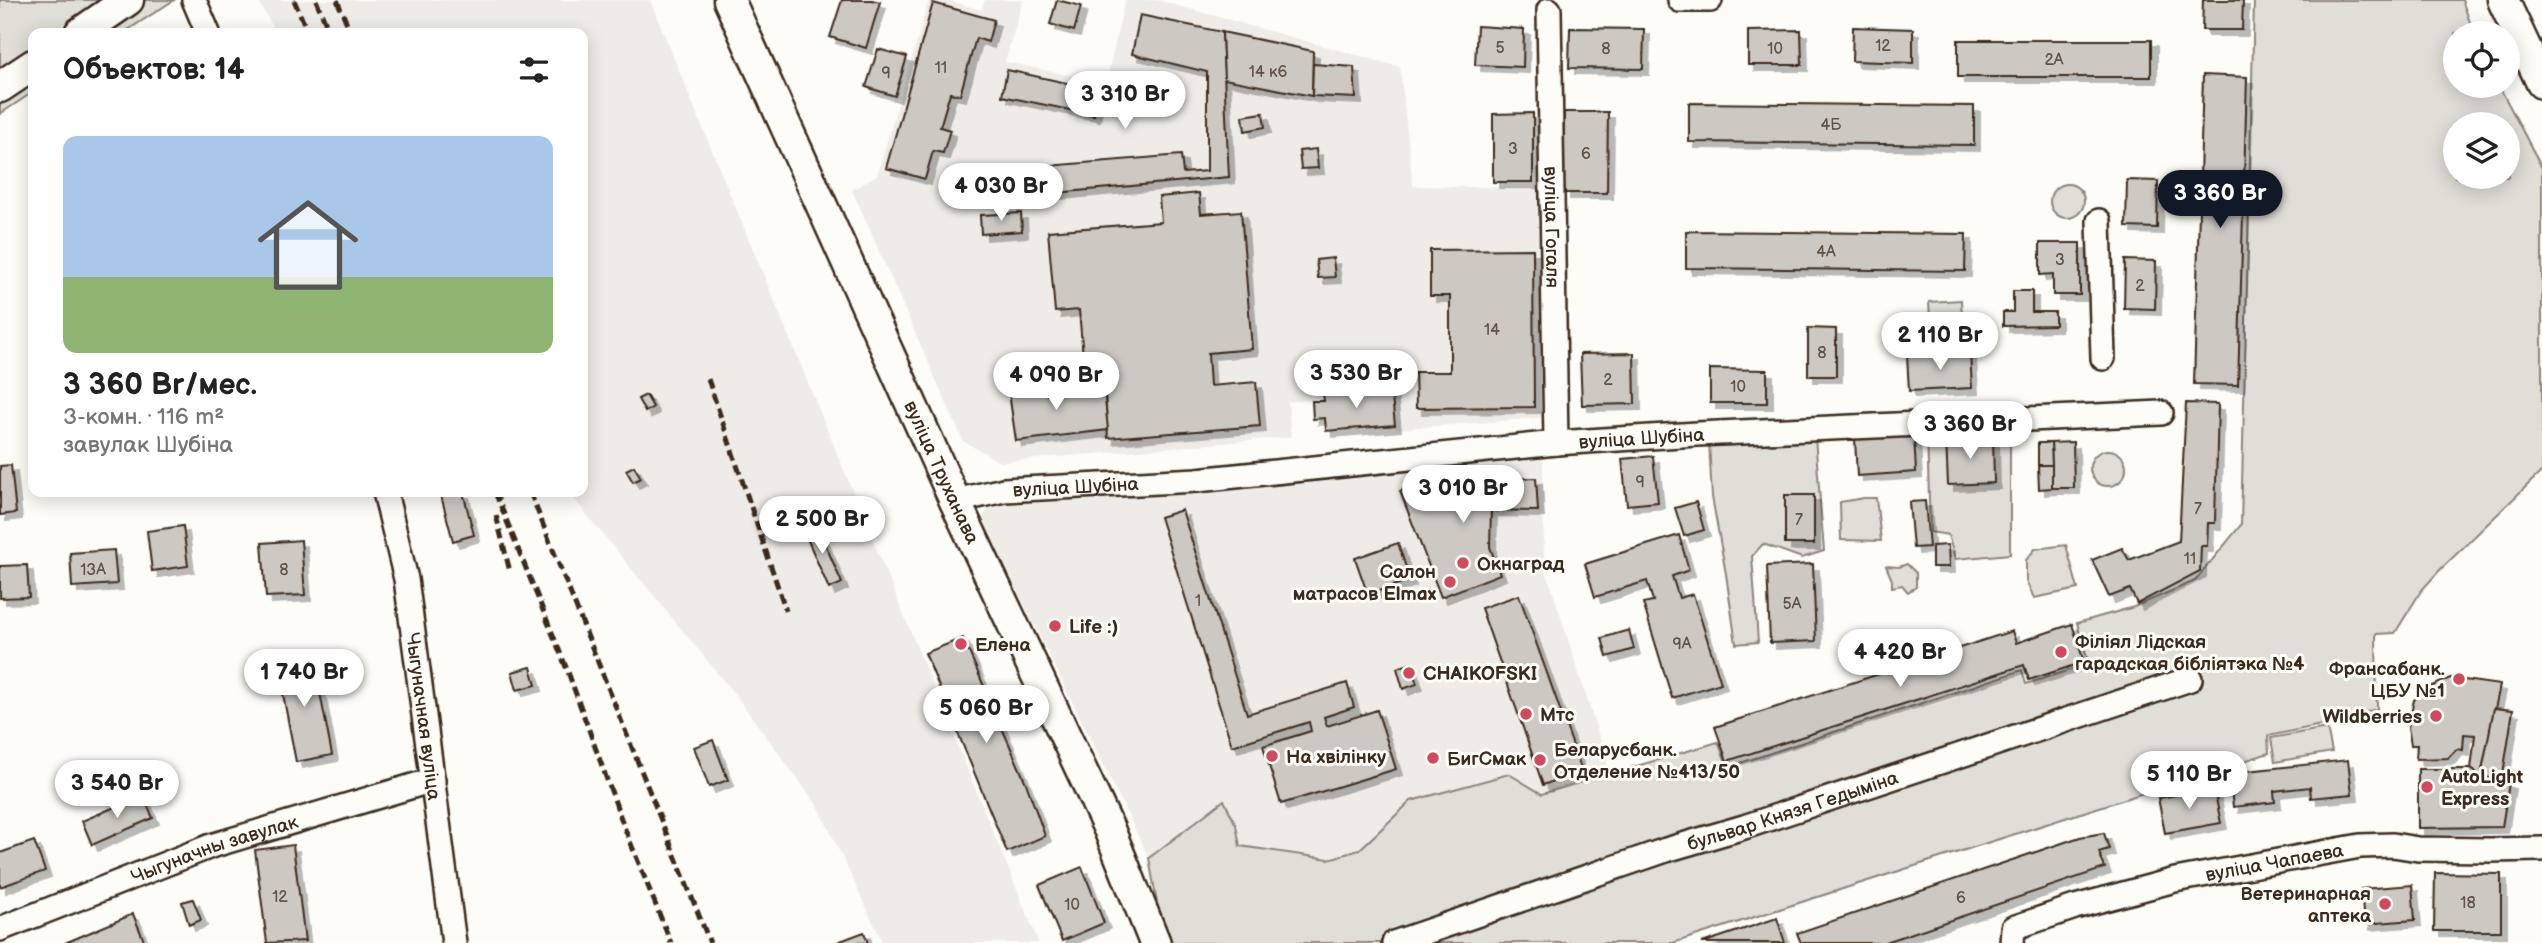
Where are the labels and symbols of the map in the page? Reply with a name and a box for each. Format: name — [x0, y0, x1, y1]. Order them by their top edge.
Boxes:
house number: 12 — [1875, 37, 1891, 56]
house number: 5 — [1495, 39, 1505, 58]
house number: 8 — [1601, 40, 1611, 59]
house number: 10 — [1767, 40, 1783, 59]
house number: 2А — [2044, 51, 2064, 70]
house number: 11 — [935, 59, 947, 78]
house number: 14 к6 — [1249, 63, 1288, 82]
house number: 9 — [881, 64, 891, 83]
pin: 3 310 Br — [1053, 72, 1197, 131]
house number: 4Б — [1821, 116, 1842, 135]
house number: 3 — [1508, 140, 1518, 159]
house number: 6 — [1581, 145, 1591, 164]
pin: 4 030 Br — [929, 164, 1073, 223]
street label: вуліца Гогаля — [1539, 166, 1563, 288]
pin: 3 360 Br — [2148, 170, 2292, 230]
house number: 4А — [1816, 243, 1836, 262]
house number: 3 — [2055, 251, 2065, 270]
house number: 2 — [2135, 277, 2145, 296]
pin: 2 110 Br — [1868, 312, 2012, 372]
house number: 14 — [1484, 321, 1500, 340]
house number: 8 — [1817, 344, 1827, 363]
pin: 3 530 Br — [1284, 350, 1428, 410]
pin: 4 090 Br — [984, 352, 1128, 412]
house number: 2 — [1603, 371, 1613, 390]
house number: 10 — [1730, 378, 1746, 397]
street label: вуліца Труханава — [898, 397, 984, 548]
pin: 3 360 Br — [1898, 402, 2042, 461]
street label: вуліца Шубіна — [1578, 424, 1705, 455]
pin: 3 010 Br — [1391, 466, 1535, 525]
street label: вуліца Шубіна — [1012, 473, 1139, 503]
house number: 9 — [1635, 473, 1645, 492]
pin: 2 500 Br — [750, 496, 894, 556]
house number: 7 — [2194, 500, 2202, 519]
house number: 7 — [1795, 511, 1803, 530]
house number: 11 — [2184, 550, 2196, 569]
place label: Окнаград — [1477, 553, 1565, 576]
marker: Окнаград — [1455, 555, 1471, 571]
house number: 13А — [80, 561, 106, 580]
house number: 8 — [279, 561, 289, 580]
place label: Салон матрасов Elmax — [1293, 561, 1437, 606]
marker: Салон матрасов Elmax — [1442, 574, 1458, 590]
house number: 1 — [1195, 592, 1201, 611]
house number: 5А — [1783, 595, 1802, 614]
place label: Life :) — [1069, 616, 1118, 639]
marker: Life :) — [1047, 618, 1063, 634]
pin: 4 420 Br — [1828, 630, 1972, 689]
street label: Чыгуначная вуліца — [400, 631, 445, 802]
place label: Філіял Лідская гарадская бібліятэка №4 — [2075, 631, 2305, 676]
place label: Елена — [975, 634, 1031, 657]
house number: 9А — [1673, 635, 1692, 654]
marker: Елена — [953, 636, 969, 652]
marker: Філіял Лідская гарадская бібліятэка №4 — [2053, 644, 2069, 660]
pin: 1 740 Br — [232, 650, 376, 709]
place label: Франсабанк. ЦБУ №1 — [2329, 658, 2445, 703]
place label: CHAIKOFSKI — [1423, 663, 1537, 686]
marker: CHAIKOFSKI — [1401, 665, 1417, 681]
marker: Франсабанк. ЦБУ №1 — [2451, 671, 2467, 687]
pin: 5 060 Br — [914, 686, 1058, 745]
place label: Мтс — [1540, 704, 1575, 727]
marker: Мтс — [1518, 706, 1534, 722]
place label: Wildberries — [2322, 706, 2422, 729]
marker: Wildberries — [2428, 708, 2444, 724]
place label: Беларусбанк. Отделение №413/50 — [1554, 739, 1740, 784]
place label: На хвілінку — [1286, 746, 1386, 769]
marker: На хвілінку — [1264, 748, 1280, 764]
place label: БигСмак — [1447, 748, 1527, 771]
marker: БигСмак — [1425, 750, 1441, 766]
marker: Беларусбанк. Отделение №413/50 — [1532, 752, 1548, 768]
pin: 5 110 Br — [2117, 752, 2261, 811]
pin: 3 540 Br — [45, 760, 189, 820]
place label: AutoLight Express — [2440, 766, 2524, 811]
street label: бульвар Князя Гедыміна — [1685, 767, 1901, 856]
marker: AutoLight Express — [2419, 779, 2435, 795]
street label: Чыгуначны завулак — [128, 811, 301, 889]
street label: вуліца Чапаева — [2204, 839, 2345, 887]
place label: Ветеринарная аптека — [2241, 883, 2372, 928]
house number: 12 — [272, 888, 288, 907]
house number: 6 — [1956, 889, 1966, 908]
house number: 18 — [2460, 894, 2476, 913]
house number: 10 — [1064, 896, 1080, 915]
marker: Ветеринарная аптека — [2377, 896, 2393, 912]

